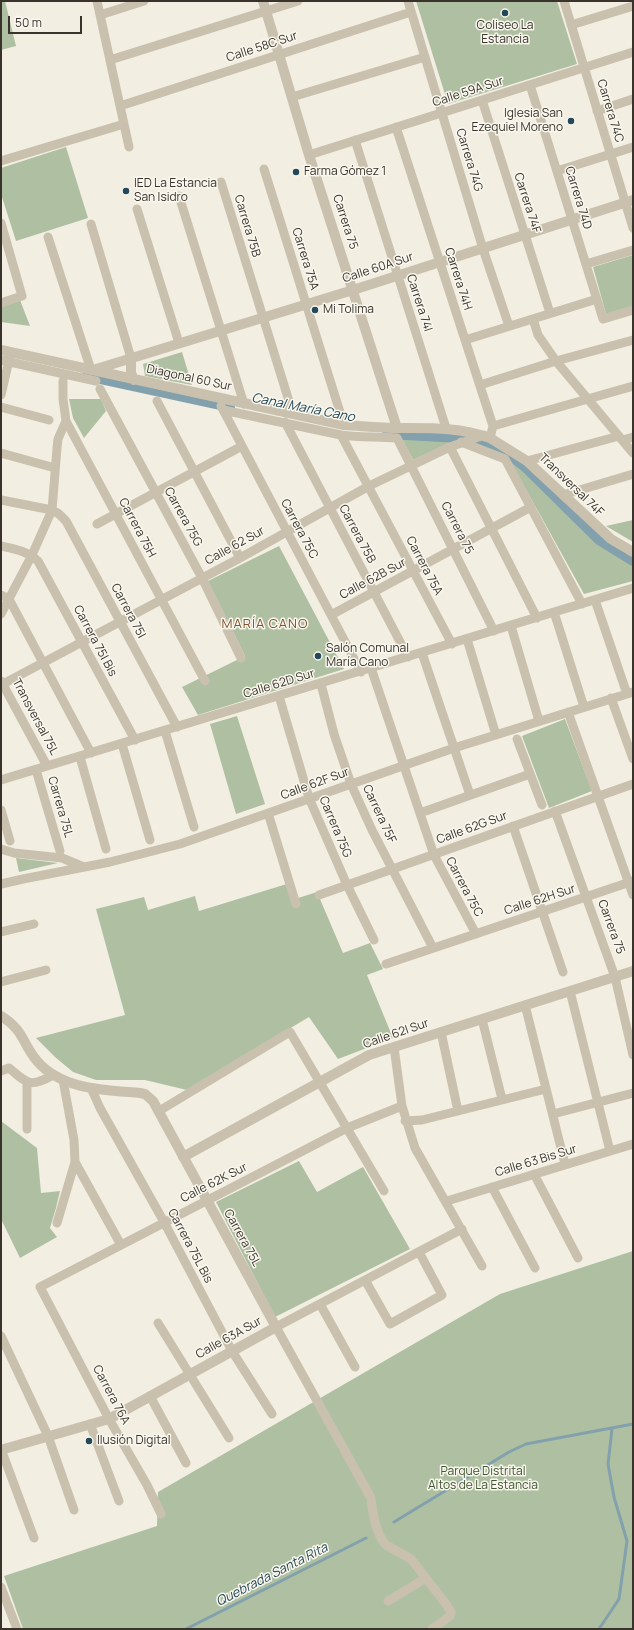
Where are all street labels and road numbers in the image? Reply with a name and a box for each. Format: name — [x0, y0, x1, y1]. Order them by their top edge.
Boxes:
street label: Calle 58C Sur — [225, 29, 299, 65]
street label: Calle 59A Sur — [431, 74, 505, 110]
street label: Carrera 74C — [594, 78, 626, 144]
street label: Carrera 74G — [453, 127, 485, 193]
street label: Carrera 74D — [562, 165, 594, 231]
street label: Carrera 74F — [510, 171, 544, 235]
street label: Carrera 75B — [231, 193, 263, 259]
street label: Carrera 75 — [329, 193, 361, 251]
street label: Carrera 75A — [289, 226, 321, 292]
street label: Carrera 74H — [441, 246, 475, 312]
street label: Calle 60A Sur — [341, 250, 415, 286]
street label: Carrera 74I — [403, 273, 435, 333]
street label: Diagonal 60 Sur — [145, 362, 233, 394]
street label: Transversal 74F — [536, 451, 606, 519]
street label: Carrera 75G — [161, 485, 205, 549]
street label: Carrera 75H — [115, 496, 159, 560]
street label: Carrera 75C — [277, 497, 321, 561]
street label: Carrera 75 — [438, 499, 476, 557]
street label: Carrera 75B — [336, 502, 378, 566]
street label: Calle 62 Sur — [203, 524, 267, 568]
street label: Carrera 75A — [403, 534, 445, 598]
street label: Calle 62B Sur — [337, 555, 409, 603]
street label: Carrera 75I — [108, 581, 148, 641]
street label: Carrera 75I Bis — [70, 603, 120, 679]
street label: Calle 62D Sur — [242, 666, 316, 702]
street label: Transversal 75L — [9, 676, 61, 758]
street label: Calle 62F Sur — [279, 765, 351, 803]
street label: Carrera 75L — [44, 775, 76, 839]
street label: Carrera 75F — [359, 782, 399, 846]
street label: Carrera 75G — [316, 794, 354, 860]
street label: Calle 62G Sur — [435, 809, 509, 847]
street label: Carrera 75C — [442, 855, 486, 919]
street label: Calle 62H Sur — [503, 882, 577, 918]
street label: Carrera 75 — [595, 898, 627, 956]
street label: Calle 62I Sur — [361, 1016, 431, 1052]
street label: Calle 63 Bis Sur — [494, 1142, 578, 1180]
street label: Calle 62K Sur — [178, 1160, 250, 1206]
street label: Carrera 75L Bis — [164, 1206, 216, 1286]
street label: Carrera 75L — [220, 1207, 264, 1269]
street label: Calle 63A Sur — [193, 1314, 265, 1362]
street label: Carrera 76A — [89, 1363, 133, 1427]

